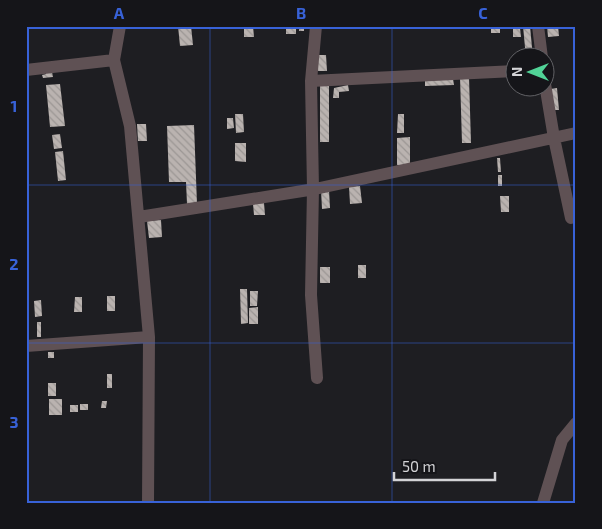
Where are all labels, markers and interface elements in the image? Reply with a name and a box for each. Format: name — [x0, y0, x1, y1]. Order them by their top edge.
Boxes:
text: A — [114, 3, 125, 22]
text: B — [296, 3, 306, 22]
text: C — [478, 3, 488, 22]
north arrow — [504, 48, 554, 98]
text: N — [508, 67, 525, 77]
text: 1 — [11, 96, 17, 115]
text: 2 — [9, 254, 19, 273]
text: 3 — [9, 412, 19, 431]
scale bar — [394, 449, 496, 481]
text: 50 m — [402, 457, 436, 475]

